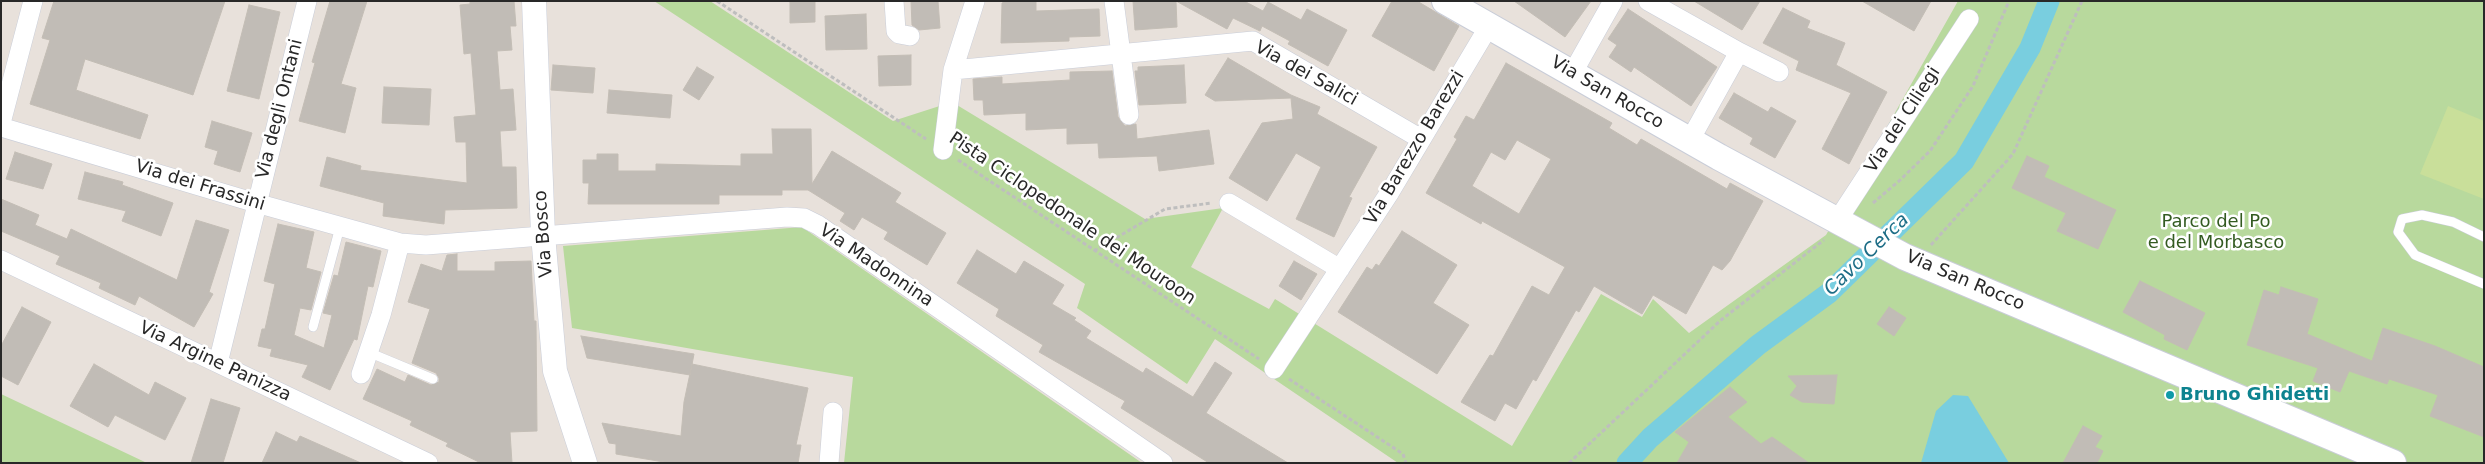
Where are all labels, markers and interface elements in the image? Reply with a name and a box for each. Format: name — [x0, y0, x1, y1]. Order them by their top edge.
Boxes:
street label: Via degli Ontani — [252, 37, 308, 181]
street label: Via dei Salici — [1251, 37, 1361, 111]
street label: Via San Rocco — [1547, 52, 1667, 134]
street label: Via dei Ciliegi — [1861, 63, 1945, 177]
street label: Via Barezzo Barezzi — [1360, 67, 1470, 229]
street label: Pista Ciclopedonale dei Mouroon — [945, 128, 1199, 310]
street label: Via dei Frassini — [133, 156, 267, 216]
street label: Via Bosco — [530, 190, 558, 278]
water label: Cavo Cerca — [1820, 209, 1914, 301]
park label: Parco del Po e del Morbasco — [2148, 211, 2284, 253]
street label: Via Madonnina — [815, 220, 937, 312]
street label: Via San Rocco — [1902, 246, 2028, 316]
street label: Via Argine Panizza — [136, 317, 294, 407]
place label: Bruno Ghidetti — [2180, 384, 2329, 406]
marker: Bruno Ghidetti — [2164, 389, 2176, 401]

